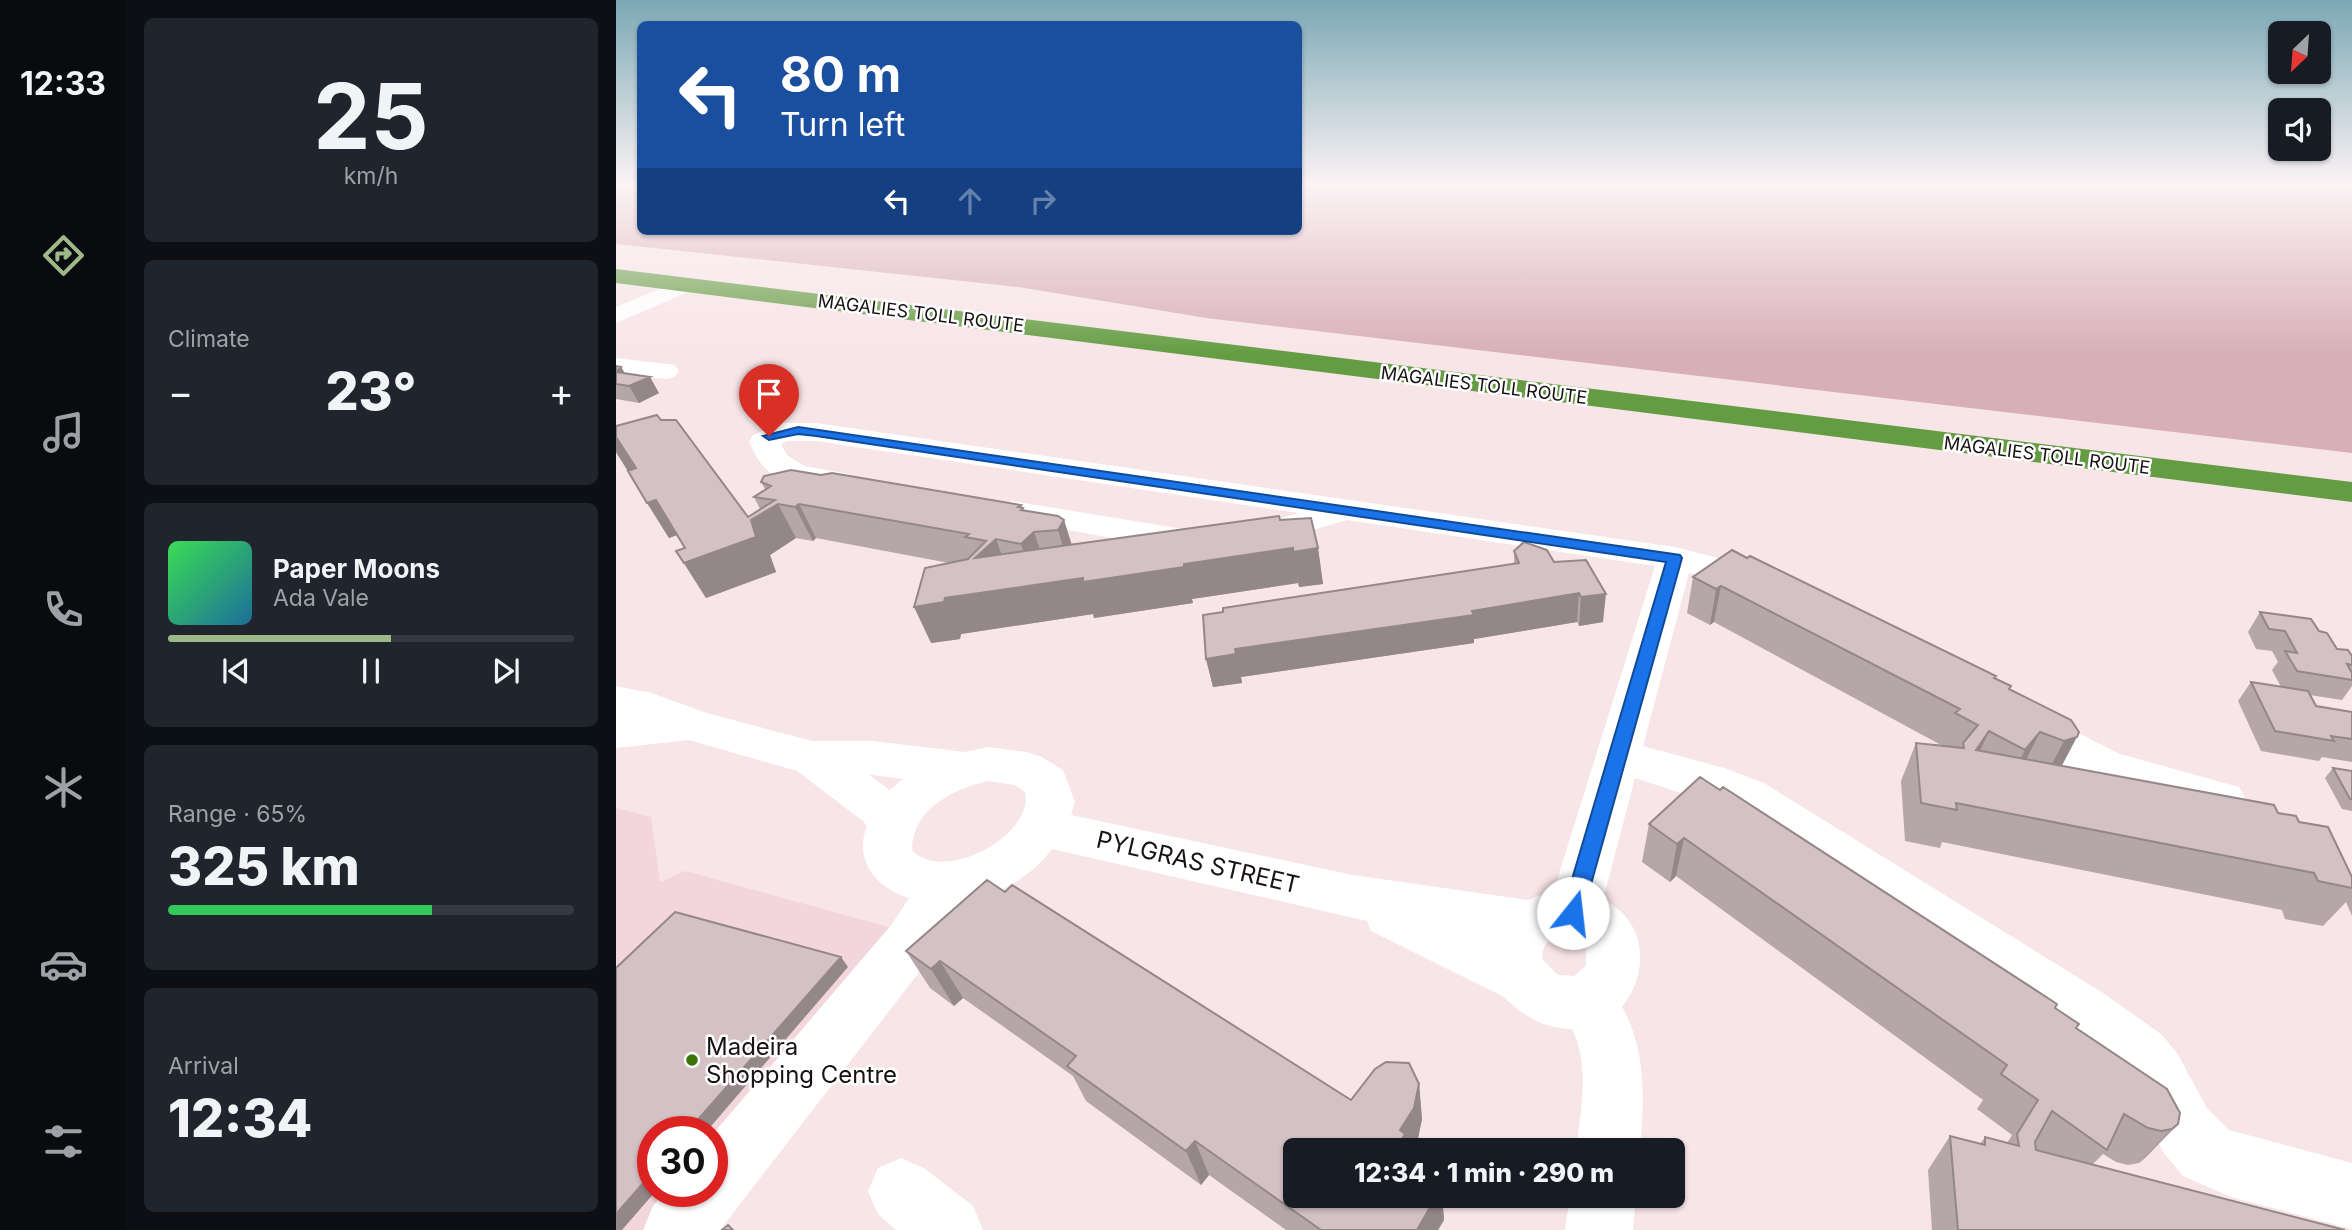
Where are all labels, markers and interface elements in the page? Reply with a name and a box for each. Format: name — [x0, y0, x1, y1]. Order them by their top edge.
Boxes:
north arrow — [2268, 21, 2331, 84]
map controls — [2268, 21, 2331, 161]
text: 80 m — [780, 45, 901, 104]
icon: left — [665, 49, 756, 140]
text: 25 — [313, 61, 429, 171]
text: 12:33 — [20, 64, 106, 103]
button: sound — [2268, 98, 2331, 161]
text: Turn left — [780, 105, 905, 144]
text: km/h — [344, 162, 398, 190]
icon: left — [878, 182, 916, 220]
icon: ahead — [951, 182, 989, 220]
icon: right — [1024, 182, 1062, 220]
icon: directions — [39, 231, 88, 280]
street label: MAGALIES TOLL ROUTE — [817, 290, 1025, 336]
text: Climate — [168, 325, 250, 353]
text: 23° — [325, 360, 417, 423]
street label: MAGALIES TOLL ROUTE — [1380, 362, 1588, 408]
pin — [739, 364, 799, 436]
text: − — [168, 369, 193, 415]
text: + — [549, 369, 574, 415]
icon: arrive — [750, 375, 788, 413]
icon: music — [39, 408, 88, 457]
street label: MAGALIES TOLL ROUTE — [1943, 432, 2151, 478]
text: Paper Moons — [273, 553, 440, 584]
text: Ada Vale — [273, 584, 369, 612]
icon: phone — [39, 585, 88, 634]
icon: previous — [217, 652, 255, 690]
icon: pause — [352, 652, 390, 690]
icon: next — [487, 652, 525, 690]
icon: climate — [39, 763, 88, 812]
text: Range · 65% — [168, 800, 307, 828]
street label: PYLGRAS STREET — [1094, 825, 1302, 899]
text: 325 km — [168, 835, 360, 898]
position arrow — [1536, 876, 1610, 950]
icon: car — [39, 940, 88, 989]
place label: Madeira Shopping Centre — [706, 1032, 897, 1089]
text: Arrival — [168, 1052, 239, 1080]
marker: Madeira Shopping Centre — [684, 1052, 700, 1068]
text: 12:34 — [168, 1087, 312, 1150]
speed limit sign: 30 — [637, 1116, 728, 1207]
icon: filters — [39, 1117, 88, 1166]
text: 12:34 · 1 min · 290 m — [1354, 1157, 1614, 1188]

